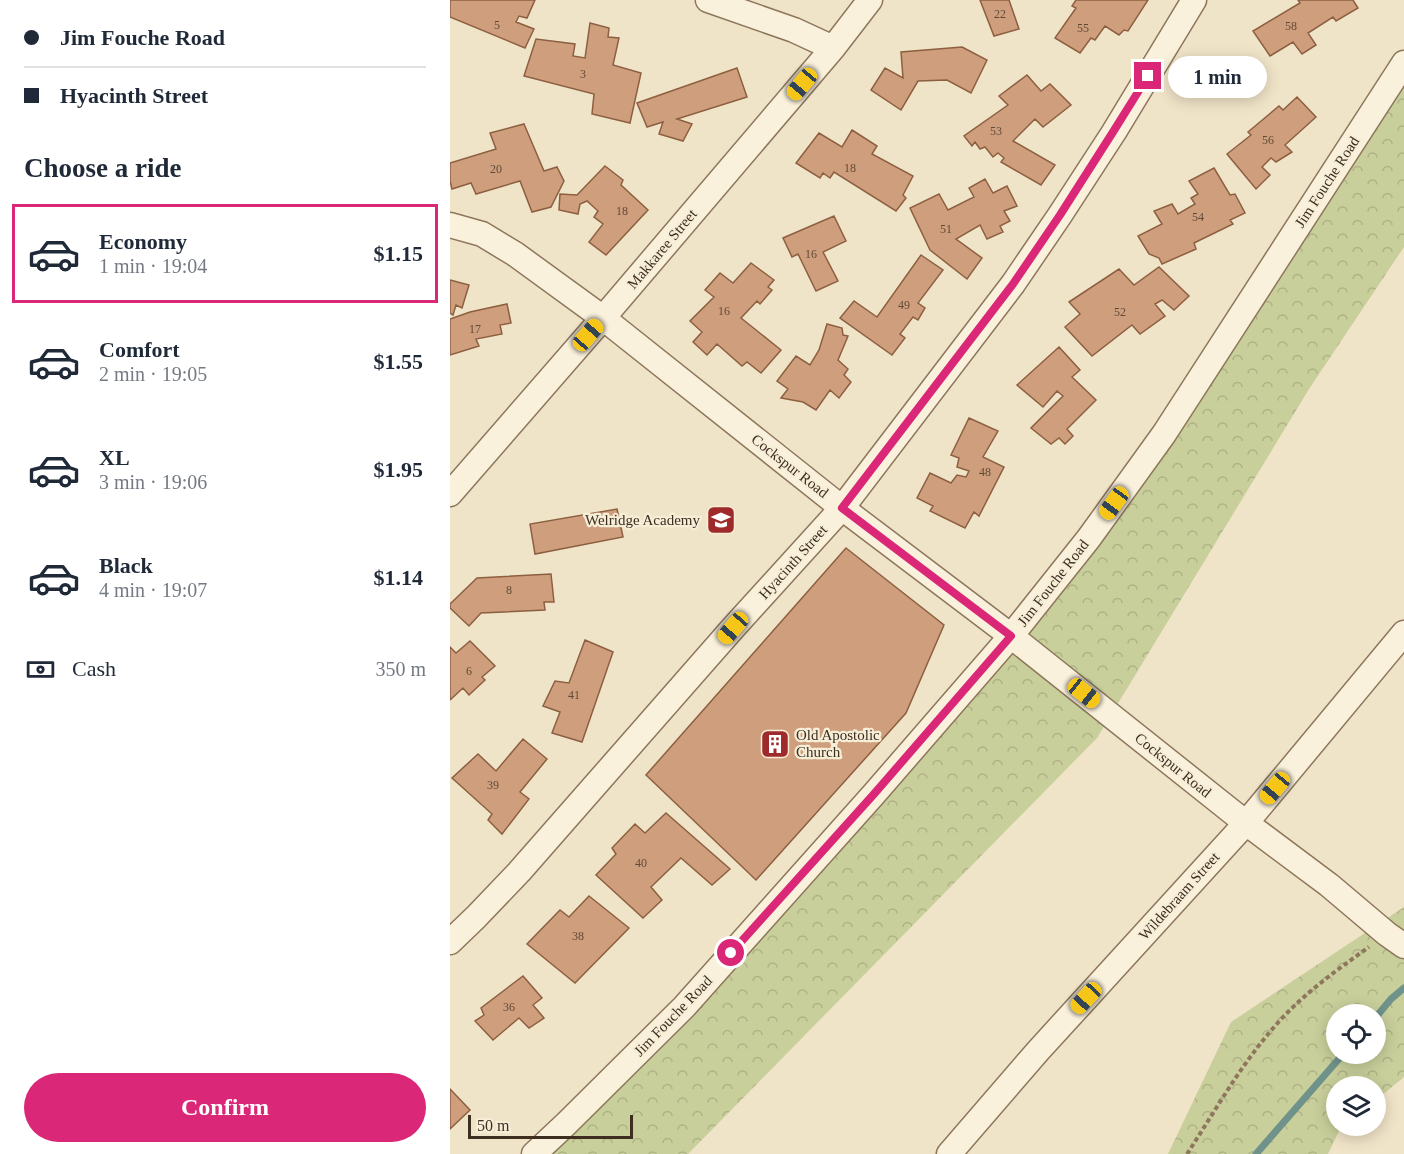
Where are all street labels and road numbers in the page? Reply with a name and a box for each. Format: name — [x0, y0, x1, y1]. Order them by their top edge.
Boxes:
street label: Jim Fouche Road — [1292, 133, 1363, 230]
street label: Makkaree Street — [624, 205, 700, 292]
street label: Cockspur Road — [748, 431, 832, 501]
street label: Hyacinth Street — [756, 521, 831, 602]
street label: Jim Fouche Road — [1014, 536, 1092, 629]
street label: Cockspur Road — [1132, 730, 1215, 801]
street label: Wildebraam Street — [1135, 848, 1223, 943]
street label: Jim Fouche Road — [631, 972, 716, 1059]

